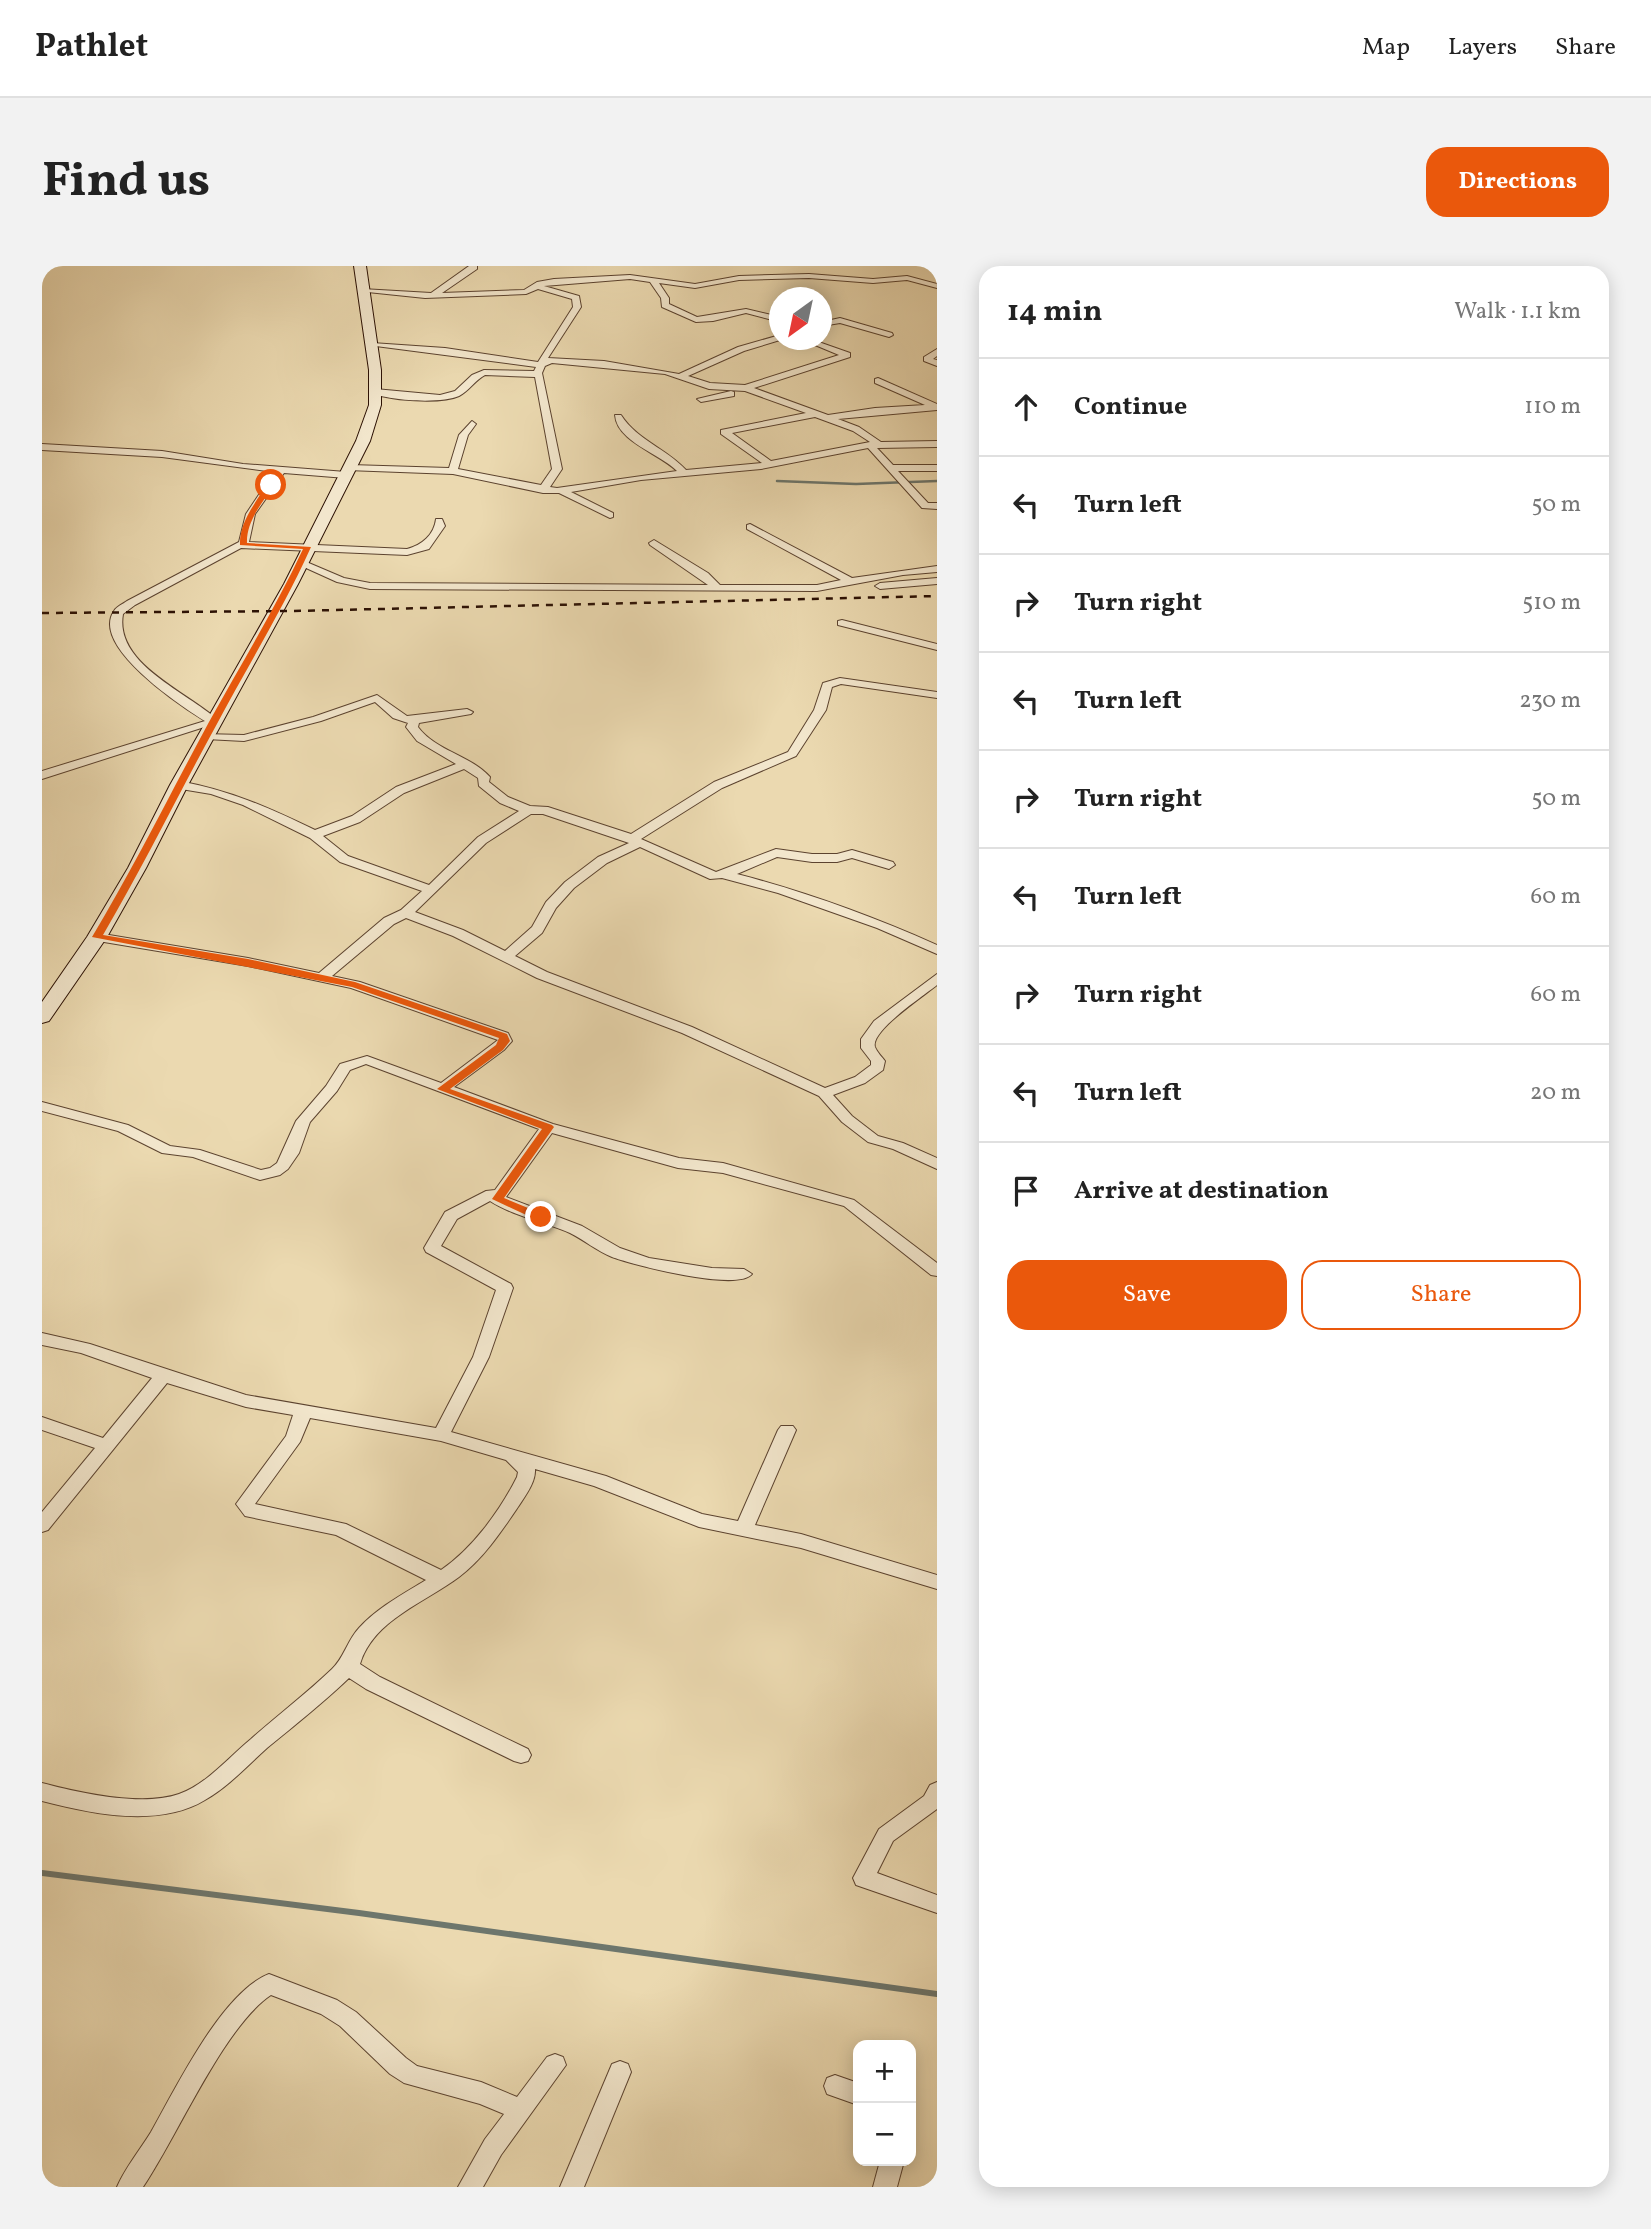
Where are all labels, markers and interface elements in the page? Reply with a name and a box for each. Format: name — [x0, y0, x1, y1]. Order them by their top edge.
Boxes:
text: Pathlet — [35, 25, 148, 71]
text: Map — [1362, 31, 1410, 65]
text: Layers — [1448, 31, 1517, 65]
text: Share — [1555, 31, 1616, 65]
button: Directions — [1426, 147, 1609, 217]
text: Find us — [42, 148, 210, 217]
north arrow — [769, 287, 832, 350]
text: 14 min — [1007, 291, 1103, 333]
text: Walk · 1.1 km — [1454, 296, 1581, 328]
icon: ahead — [1007, 388, 1045, 426]
text: Continue — [1074, 389, 1187, 425]
text: 110 m — [1524, 391, 1581, 423]
route start — [255, 469, 286, 500]
icon: left — [1007, 486, 1045, 524]
text: Turn left — [1074, 487, 1182, 523]
text: 50 m — [1532, 489, 1581, 521]
icon: right — [1007, 584, 1045, 622]
text: Turn right — [1074, 585, 1202, 621]
text: 510 m — [1522, 587, 1581, 619]
icon: left — [1007, 682, 1045, 720]
text: Turn left — [1074, 683, 1182, 719]
text: 230 m — [1519, 685, 1581, 717]
icon: right — [1007, 780, 1045, 818]
text: Turn right — [1074, 781, 1202, 817]
text: 50 m — [1532, 783, 1581, 815]
icon: left — [1007, 878, 1045, 916]
text: Turn left — [1074, 879, 1182, 915]
text: 60 m — [1531, 881, 1581, 913]
icon: right — [1007, 976, 1045, 1014]
text: Turn right — [1074, 977, 1202, 1013]
text: 60 m — [1531, 979, 1581, 1011]
icon: left — [1007, 1074, 1045, 1112]
text: Turn left — [1074, 1075, 1182, 1111]
text: 20 m — [1530, 1077, 1581, 1109]
icon: arrive — [1007, 1172, 1045, 1210]
text: Arrive at destination — [1074, 1173, 1329, 1209]
route end — [525, 1201, 556, 1232]
button: Save — [1007, 1260, 1287, 1330]
button: Share — [1301, 1260, 1581, 1330]
map controls — [853, 2040, 916, 2166]
button: + — [853, 2040, 916, 2103]
button: − — [853, 2103, 916, 2166]

